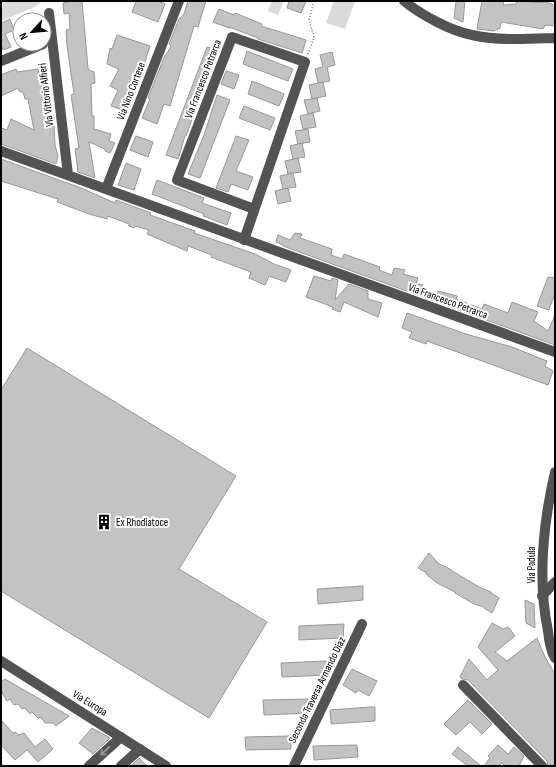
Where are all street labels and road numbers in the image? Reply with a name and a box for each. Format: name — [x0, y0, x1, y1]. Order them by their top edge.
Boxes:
street label: Via Francesco Petrarca — [182, 38, 224, 120]
street label: Via Nino Cortese — [114, 60, 148, 122]
street label: Via Vittorio Alfieri — [36, 62, 56, 128]
street label: Via Francesco Petrarca — [407, 281, 489, 321]
street label: Via Padula — [525, 546, 538, 584]
street label: Seconda Traversa Armando Diaz — [286, 635, 348, 745]
street label: Via Europa — [70, 687, 110, 719]

